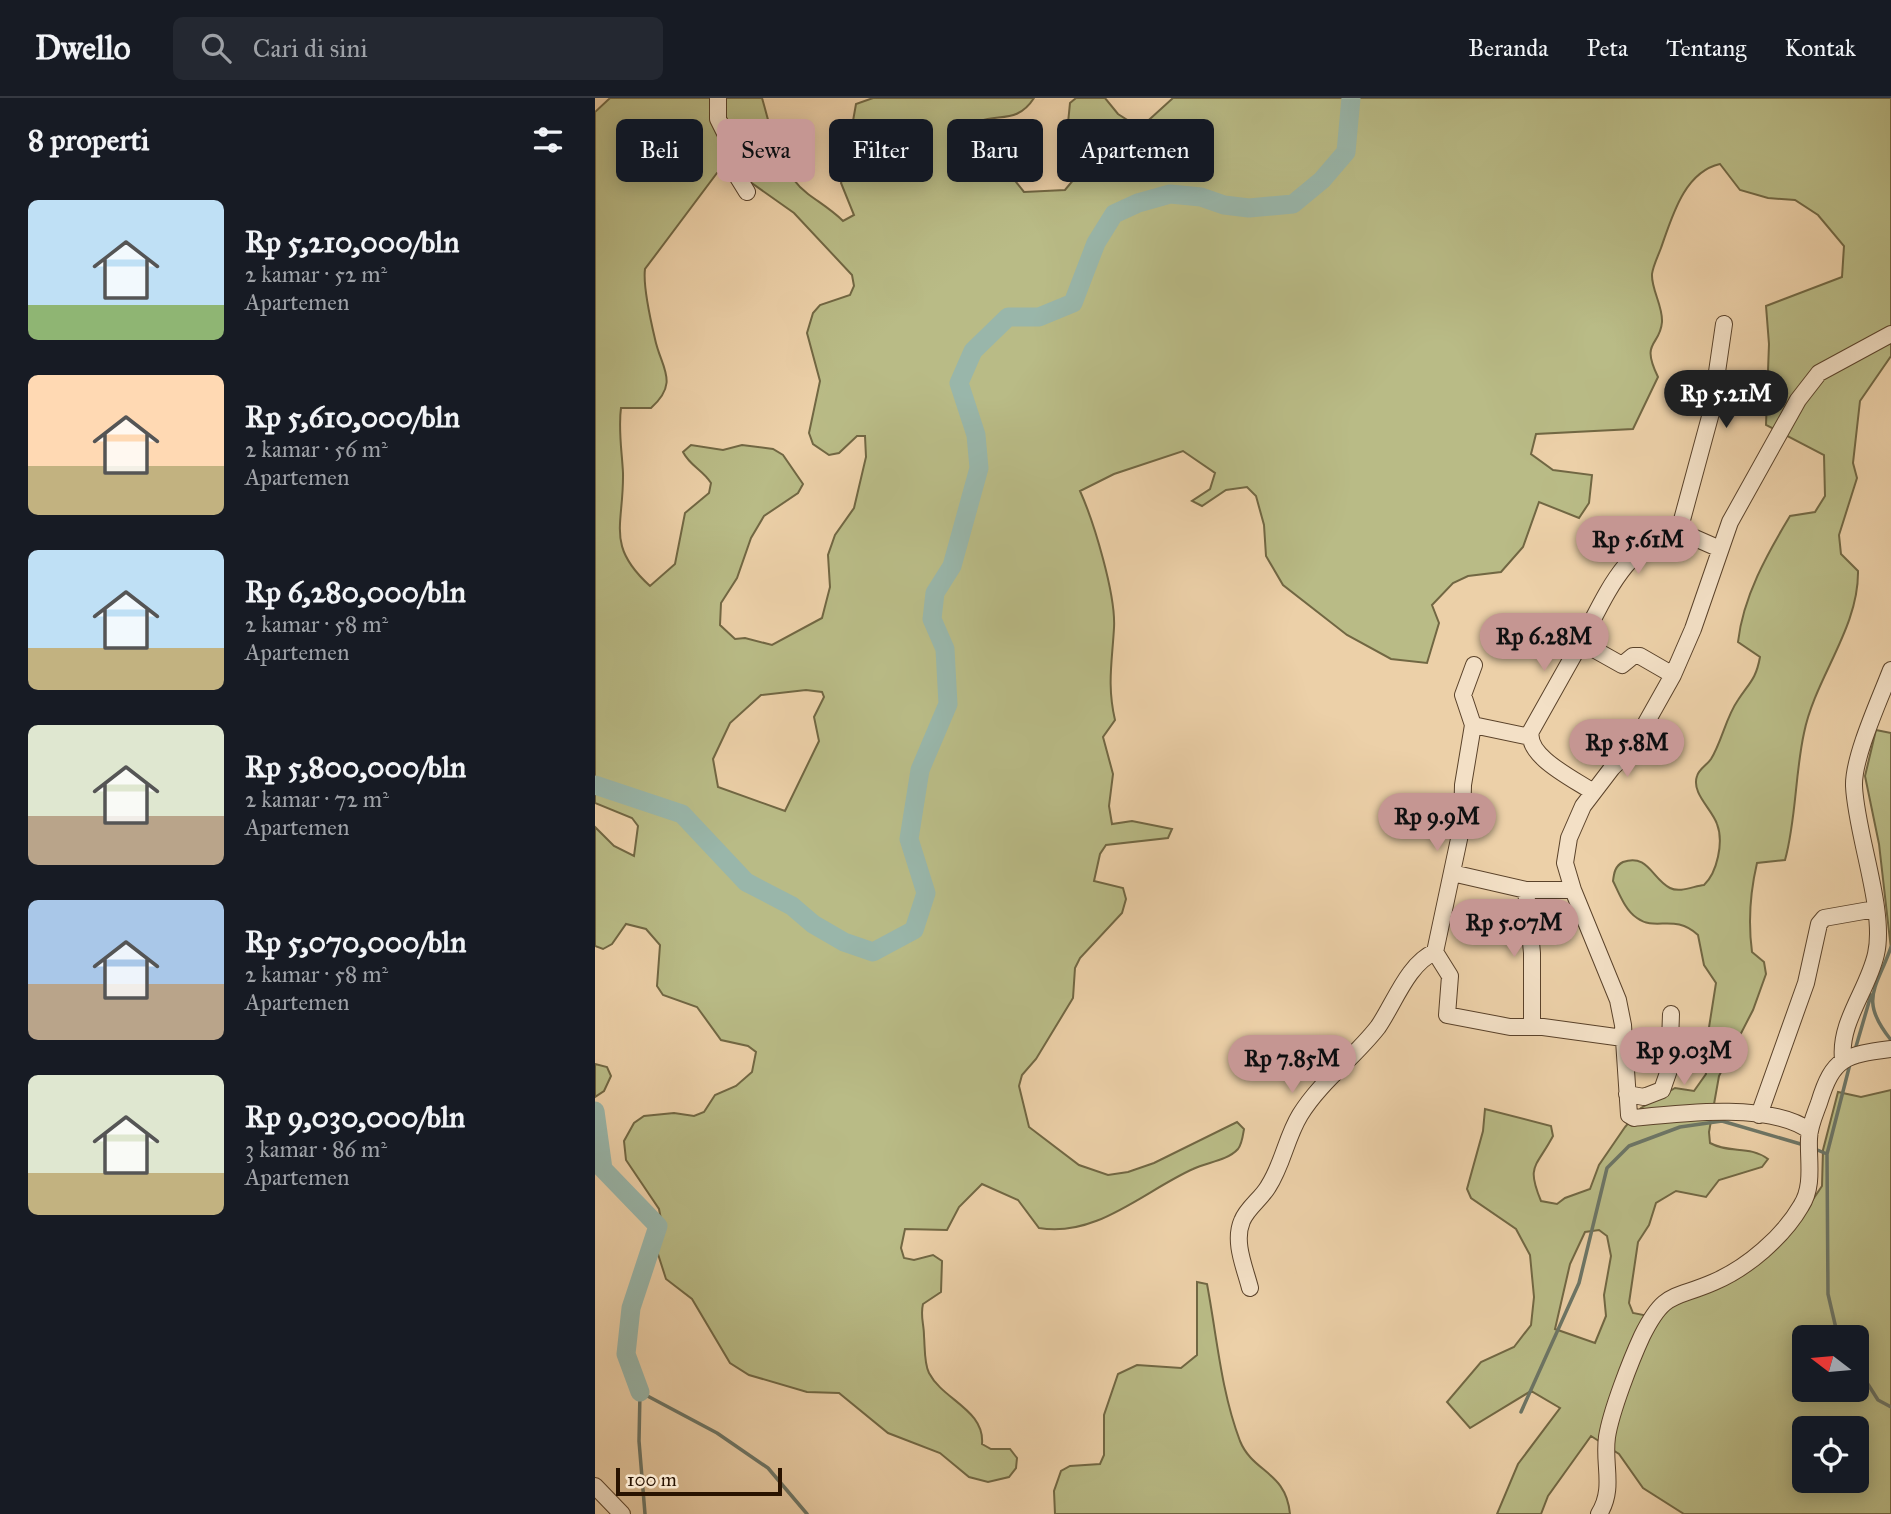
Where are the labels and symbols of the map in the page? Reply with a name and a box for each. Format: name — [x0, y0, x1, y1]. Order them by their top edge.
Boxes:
pin: Rp 5.21M — [1654, 370, 1798, 430]
pin: Rp 5.61M — [1566, 517, 1710, 576]
pin: Rp 6.28M — [1472, 614, 1616, 673]
pin: Rp 5.8M — [1562, 720, 1692, 779]
pin: Rp 9.9M — [1372, 794, 1502, 853]
pin: Rp 5.07M — [1442, 900, 1586, 959]
pin: Rp 9.03M — [1612, 1028, 1756, 1087]
pin: Rp 7.85M — [1220, 1035, 1364, 1095]
north arrow — [1792, 1325, 1869, 1402]
scale bar — [616, 1465, 782, 1497]

